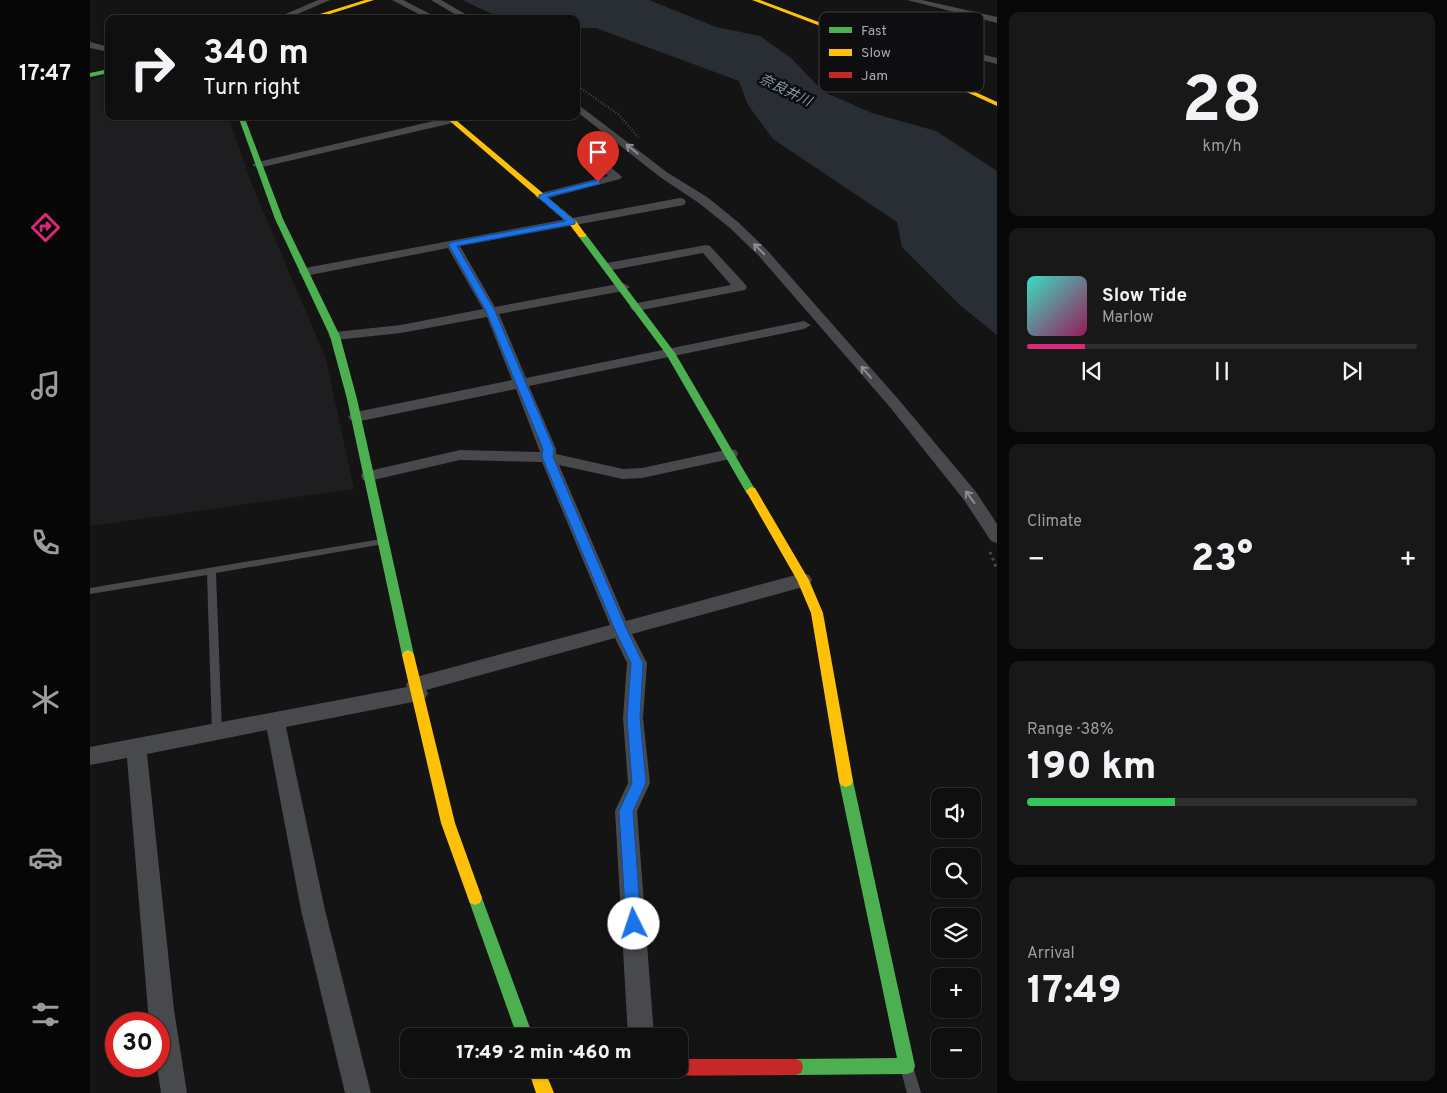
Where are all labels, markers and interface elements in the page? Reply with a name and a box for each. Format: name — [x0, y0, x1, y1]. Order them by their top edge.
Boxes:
legend — [819, 12, 984, 92]
text: Fast — [861, 23, 887, 40]
text: 340 m — [203, 32, 309, 76]
icon: right — [120, 35, 185, 100]
text: Slow — [861, 45, 891, 62]
text: 17:47 — [19, 61, 71, 88]
text: 28 — [1182, 63, 1262, 145]
text: Jam — [861, 68, 888, 85]
water label: 奈良井川 — [756, 71, 816, 112]
text: Turn right — [203, 75, 300, 102]
pin — [577, 131, 619, 182]
text: km/h — [1203, 137, 1241, 157]
icon: arrive — [584, 138, 612, 166]
one-way arrow — [626, 144, 639, 155]
icon: directions — [28, 210, 63, 245]
one-way arrow — [754, 244, 766, 256]
text: Slow Tide — [1102, 284, 1187, 308]
text: Marlow — [1102, 308, 1154, 328]
icon: previous — [1078, 357, 1106, 385]
icon: pause — [1208, 357, 1236, 385]
icon: next — [1338, 357, 1366, 385]
one-way arrow — [861, 365, 872, 378]
icon: music — [28, 368, 63, 403]
one-way arrow — [965, 490, 975, 504]
text: Climate — [1027, 512, 1082, 532]
icon: phone — [28, 525, 63, 560]
text: 23° — [1191, 536, 1253, 585]
text: − — [1027, 543, 1045, 579]
text: + — [1399, 543, 1417, 579]
icon: climate — [28, 682, 63, 717]
text: Range · 38% — [1027, 720, 1114, 740]
text: 190 km — [1027, 744, 1157, 793]
map controls — [931, 788, 981, 1078]
button: sound — [931, 788, 981, 838]
icon: car — [28, 840, 63, 875]
button: search — [931, 848, 981, 898]
position arrow — [607, 897, 659, 949]
button: layers — [931, 908, 981, 958]
text: Arrival — [1027, 944, 1075, 964]
button: + — [931, 968, 981, 1018]
text: 17:49 — [1027, 968, 1122, 1017]
icon: filters — [28, 997, 63, 1032]
speed limit sign: 30 — [105, 1012, 170, 1077]
button: − — [931, 1028, 981, 1078]
text: 17:49 · 2 min · 460 m — [456, 1041, 632, 1065]

